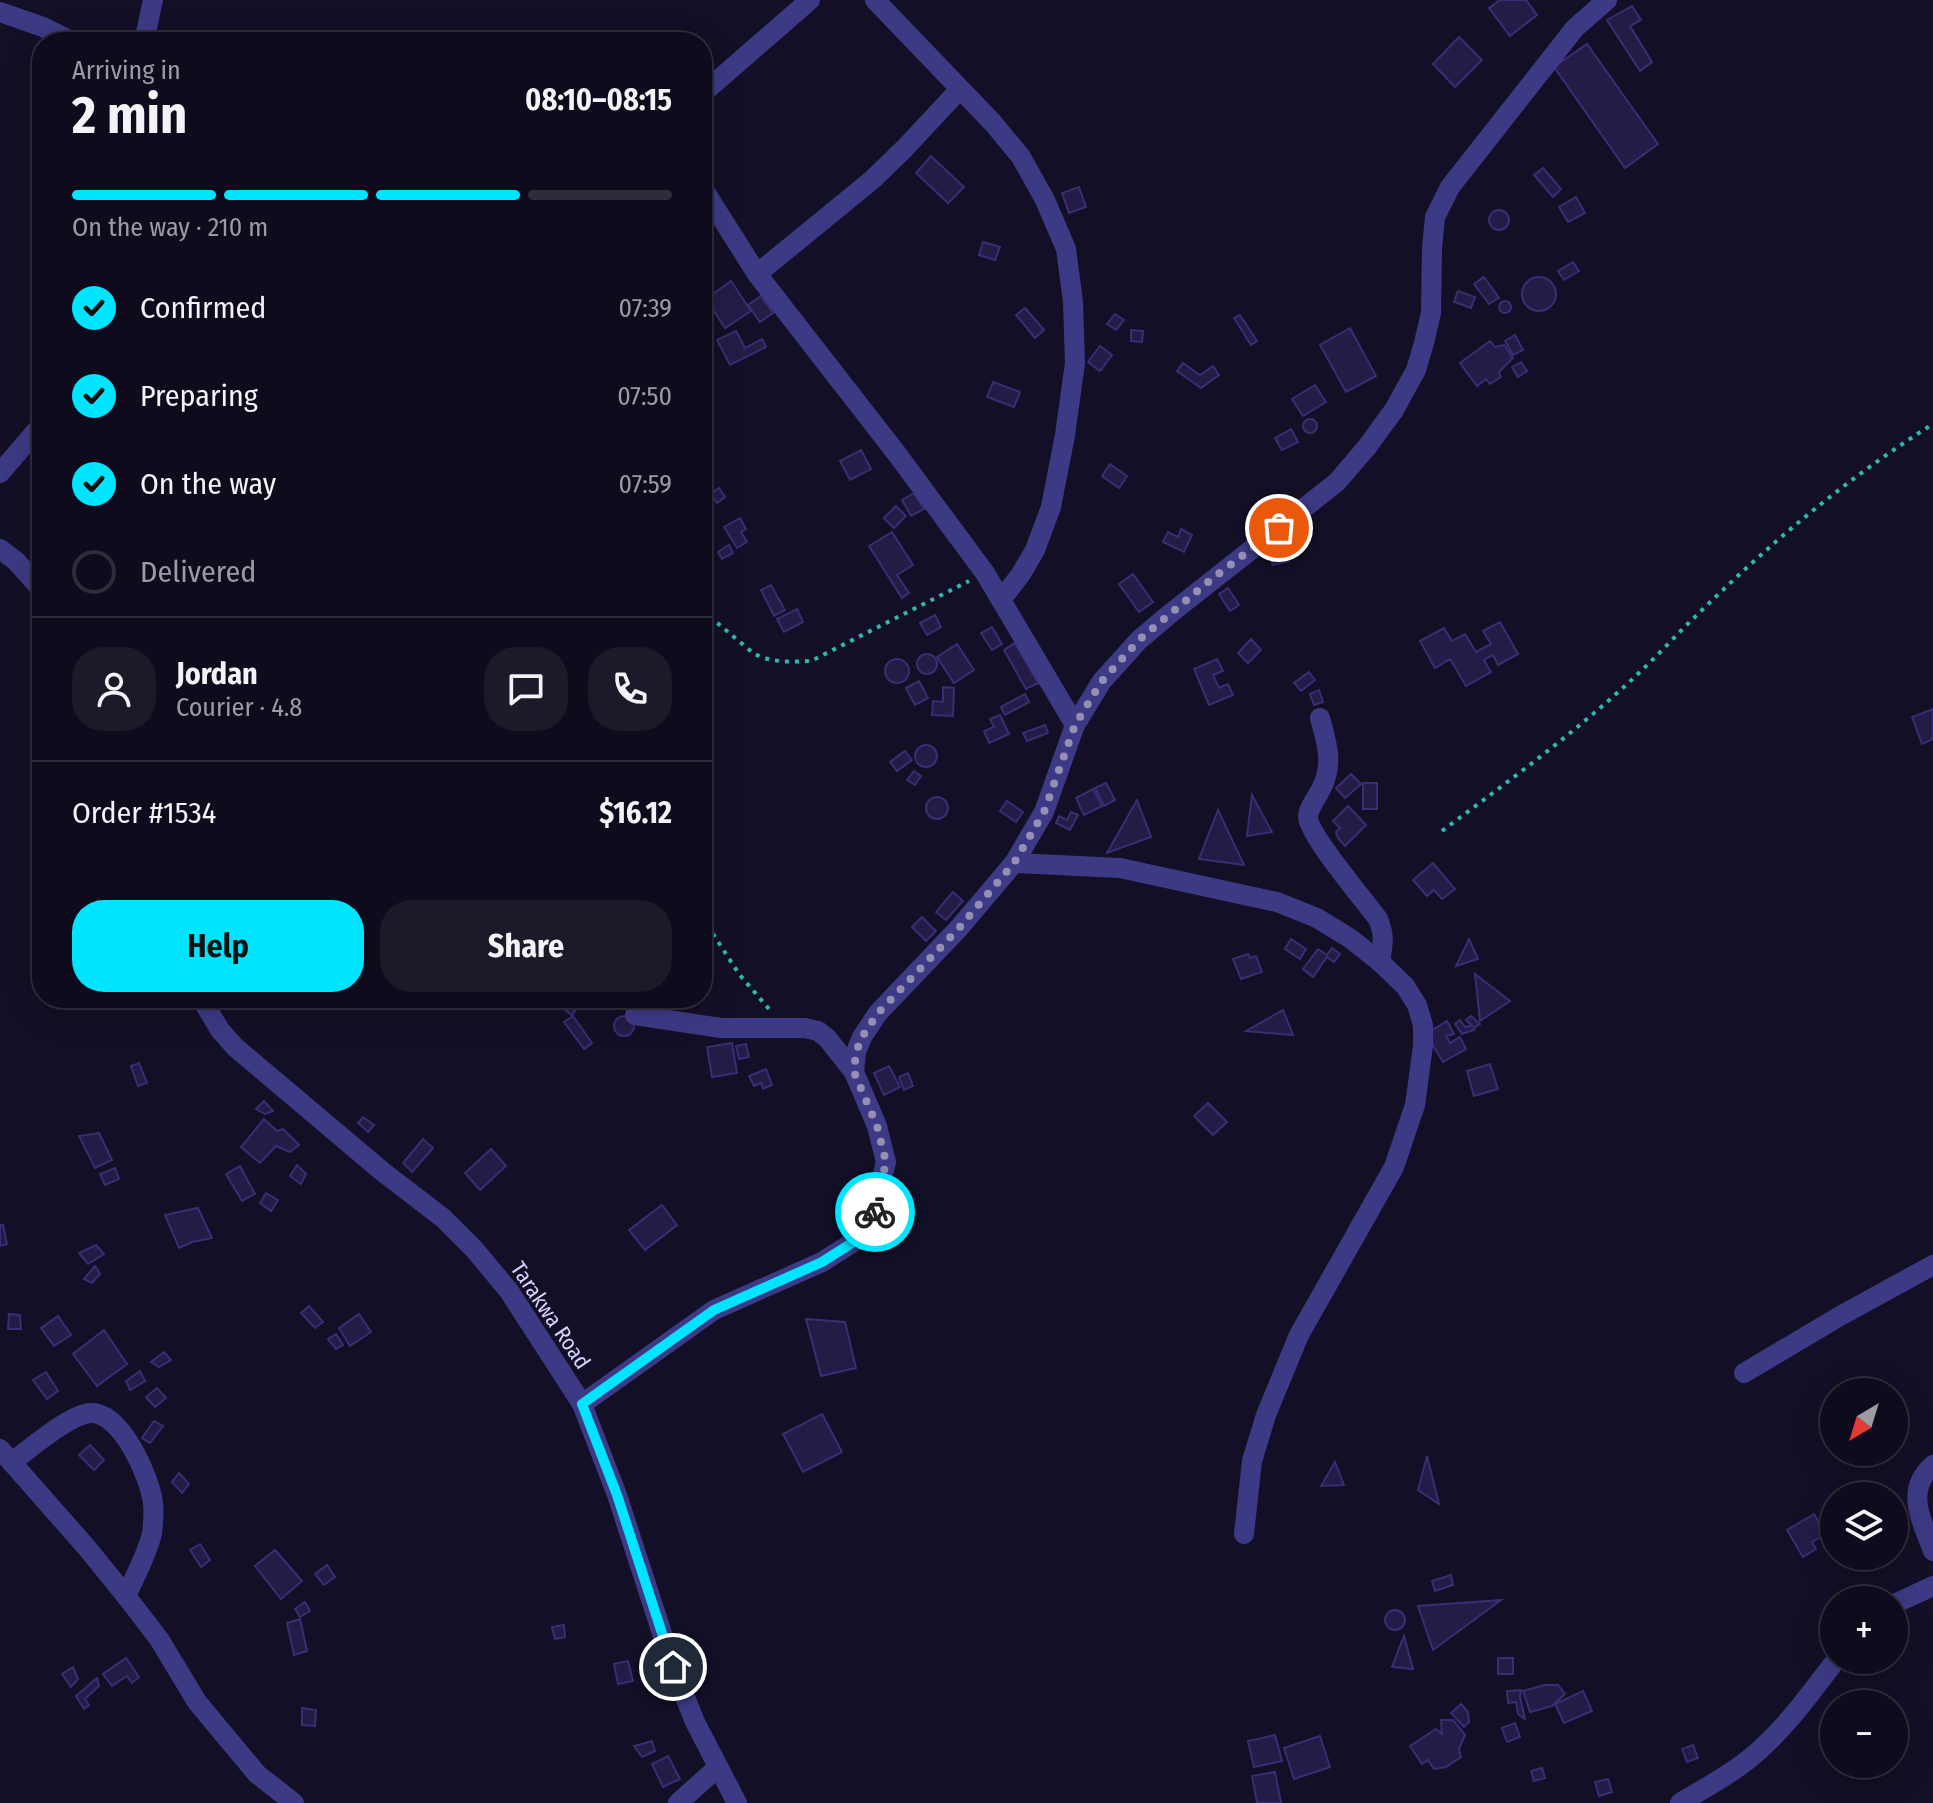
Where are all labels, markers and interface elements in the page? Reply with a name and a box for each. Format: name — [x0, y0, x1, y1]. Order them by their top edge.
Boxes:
text: Arriving in — [72, 55, 181, 86]
text: 08:10–08:15 — [525, 82, 672, 118]
text: 2 min — [72, 84, 187, 147]
text: On the way · 210 m — [72, 212, 268, 243]
icon: check — [72, 286, 116, 330]
text: Confirmed — [140, 290, 266, 326]
text: 07:39 — [619, 293, 672, 324]
icon: check — [72, 374, 116, 418]
text: Preparing — [140, 378, 258, 414]
text: 07:50 — [617, 381, 672, 412]
icon: check — [72, 462, 116, 506]
text: On the way — [140, 466, 276, 502]
text: 07:59 — [619, 469, 672, 500]
pin — [1245, 494, 1313, 562]
icon: bag — [1257, 506, 1301, 550]
text: Delivered — [140, 554, 256, 590]
button: person — [72, 647, 156, 731]
button: chat — [484, 647, 568, 731]
button: phone — [588, 647, 672, 731]
text: Jordan — [176, 656, 258, 692]
text: Courier · 4.8 — [176, 692, 302, 723]
text: Order #1534 — [72, 795, 216, 831]
text: $16.12 — [599, 795, 672, 831]
button: Help — [72, 900, 364, 992]
button: Share — [380, 900, 672, 992]
courier — [835, 1172, 915, 1252]
icon: bike — [853, 1190, 897, 1234]
street label: Tarakwa Road — [505, 1257, 596, 1374]
north arrow — [1820, 1378, 1908, 1466]
map controls — [1820, 1378, 1908, 1778]
button: layers — [1820, 1482, 1908, 1570]
button: + — [1820, 1586, 1908, 1674]
pin — [639, 1633, 707, 1701]
icon: home — [651, 1645, 695, 1689]
button: − — [1820, 1690, 1908, 1778]

